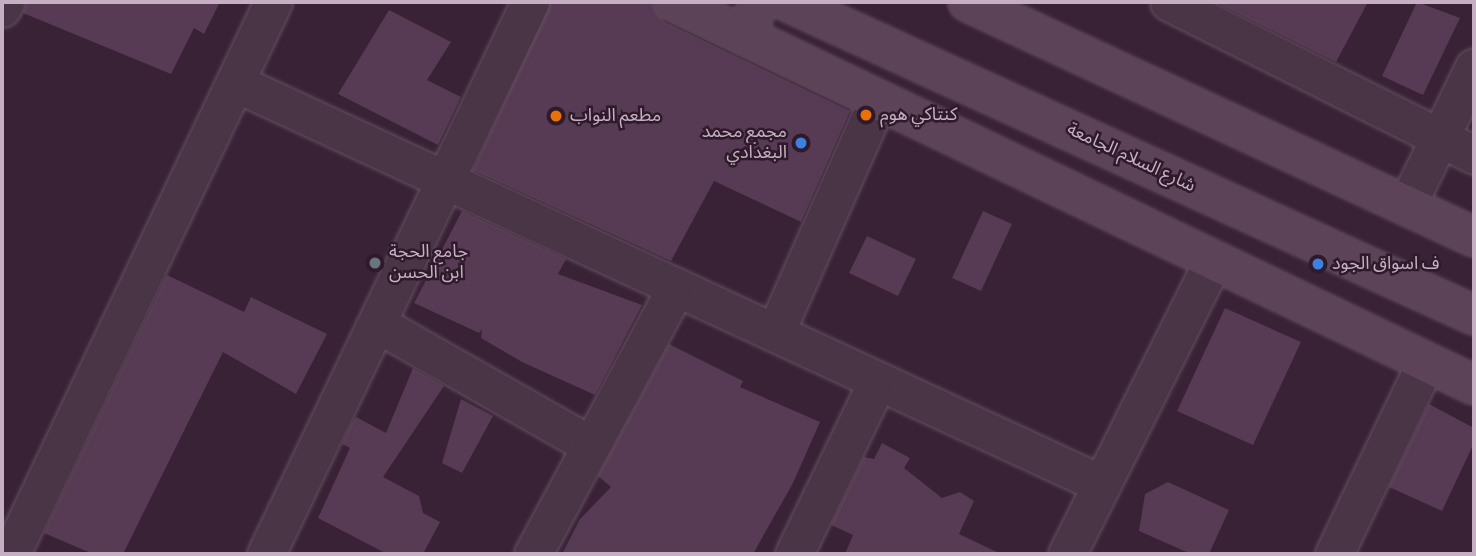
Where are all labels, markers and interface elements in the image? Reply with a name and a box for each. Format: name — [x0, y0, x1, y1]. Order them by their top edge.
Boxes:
place label: كنتاكي هوم — [880, 104, 957, 126]
place label: مطعم النواب — [570, 105, 661, 127]
marker: كنتاكي هوم — [858, 107, 874, 123]
marker: مطعم النواب — [548, 108, 564, 124]
street label: شارع السلام الجامعة — [1063, 119, 1199, 197]
place label: مجمع محمد البغدادي — [702, 122, 787, 164]
marker: مجمع محمد البغدادي — [793, 135, 809, 151]
place label: جامع الحجة ابن الحسن — [389, 242, 468, 284]
place label: ف اسواق الجود — [1332, 253, 1440, 275]
marker: جامع الحجة ابن الحسن — [367, 255, 383, 271]
marker: ف اسواق الجود — [1310, 256, 1326, 272]

